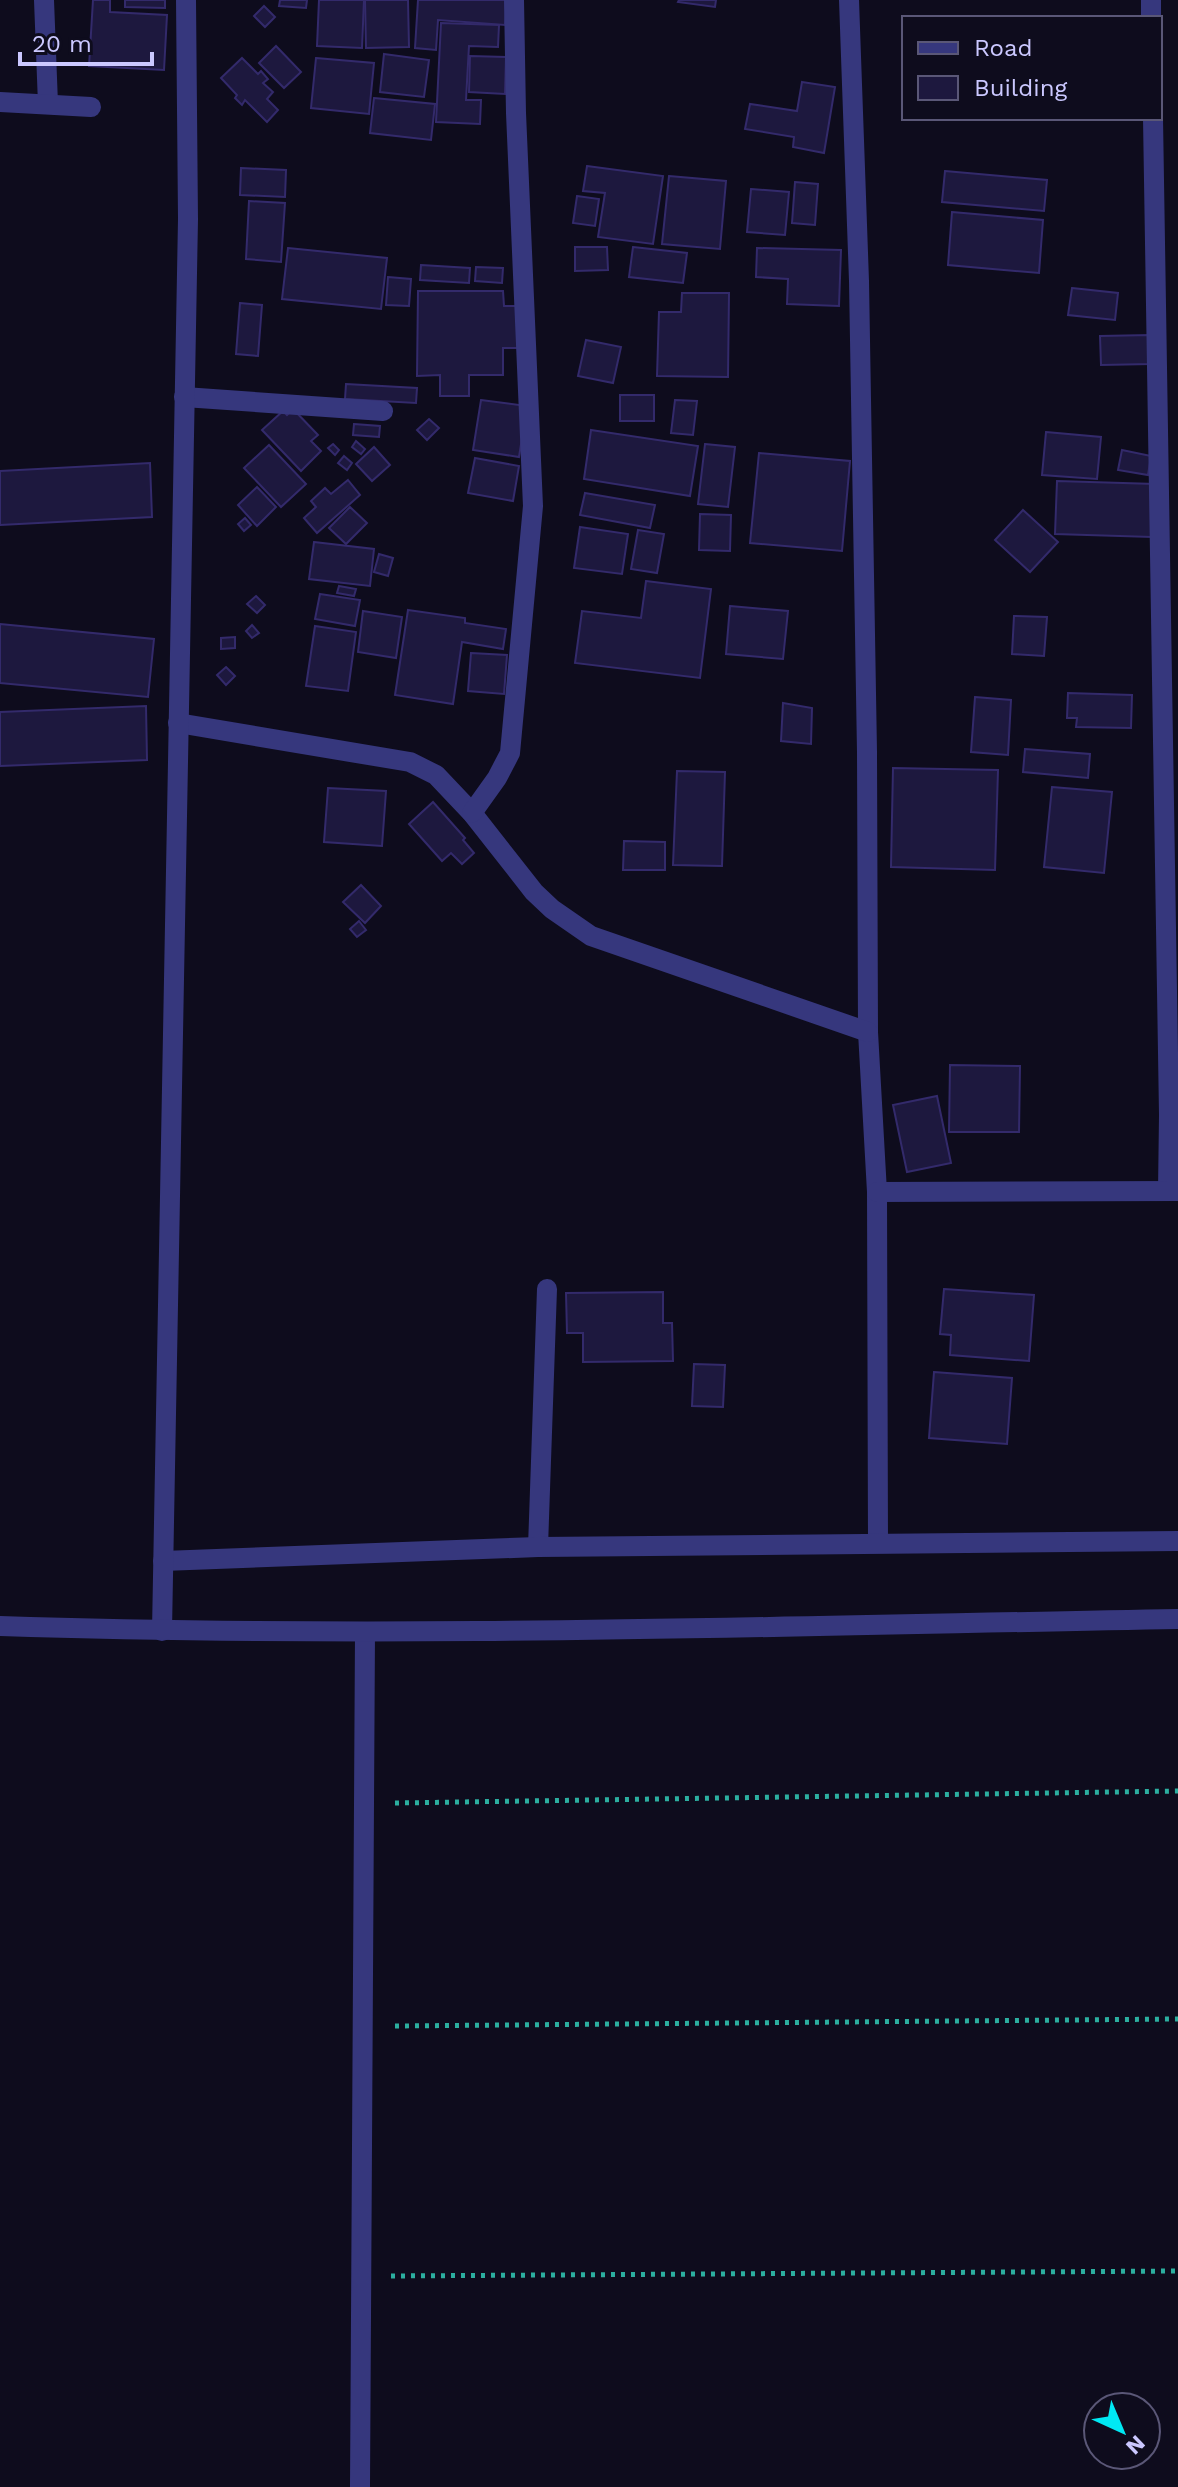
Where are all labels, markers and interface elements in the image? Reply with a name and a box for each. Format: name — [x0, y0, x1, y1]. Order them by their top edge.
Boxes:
scale bar — [20, 16, 152, 66]
legend — [902, 16, 1162, 120]
text: 20 m — [32, 30, 92, 58]
text: Road — [974, 34, 1033, 62]
text: Building — [974, 74, 1067, 102]
north arrow — [1082, 2391, 1162, 2471]
text: N — [1121, 2430, 1150, 2460]

